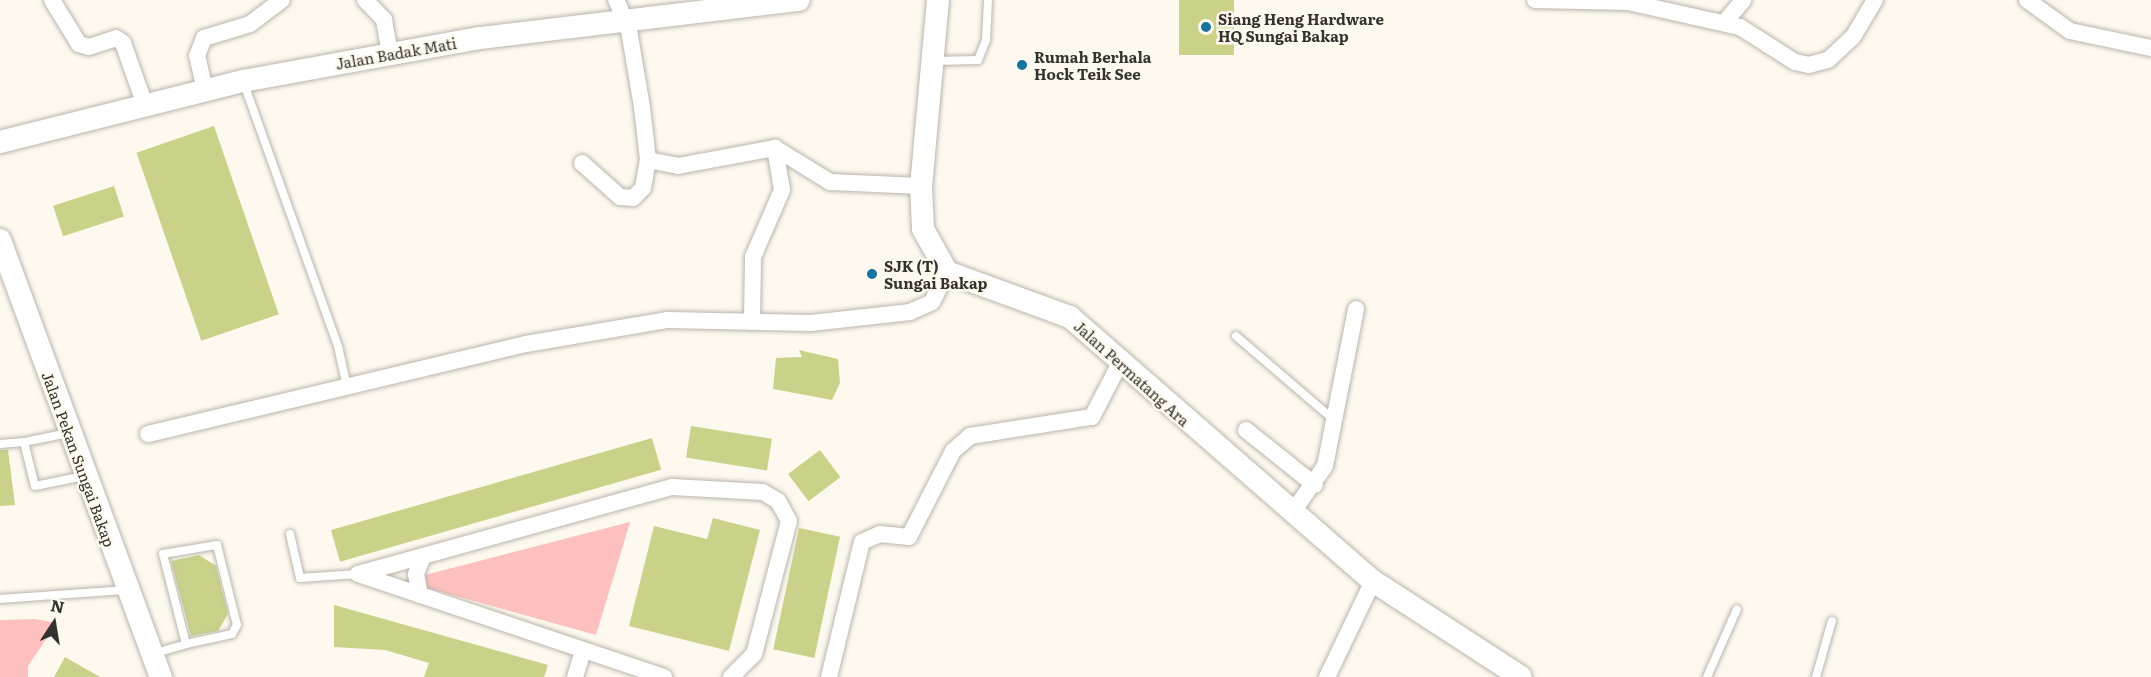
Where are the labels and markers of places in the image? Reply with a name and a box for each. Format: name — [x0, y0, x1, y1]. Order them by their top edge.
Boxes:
place label: Siang Heng Hardware HQ Sungai Bakap — [1218, 9, 1384, 44]
marker: Siang Heng Hardware HQ Sungai Bakap — [1199, 20, 1213, 34]
place label: Rumah Berhala Hock Teik See — [1034, 47, 1152, 82]
marker: Rumah Berhala Hock Teik See — [1015, 58, 1029, 72]
place label: SJK (T) Sungai Bakap — [884, 256, 987, 291]
marker: SJK (T) Sungai Bakap — [865, 267, 879, 281]

